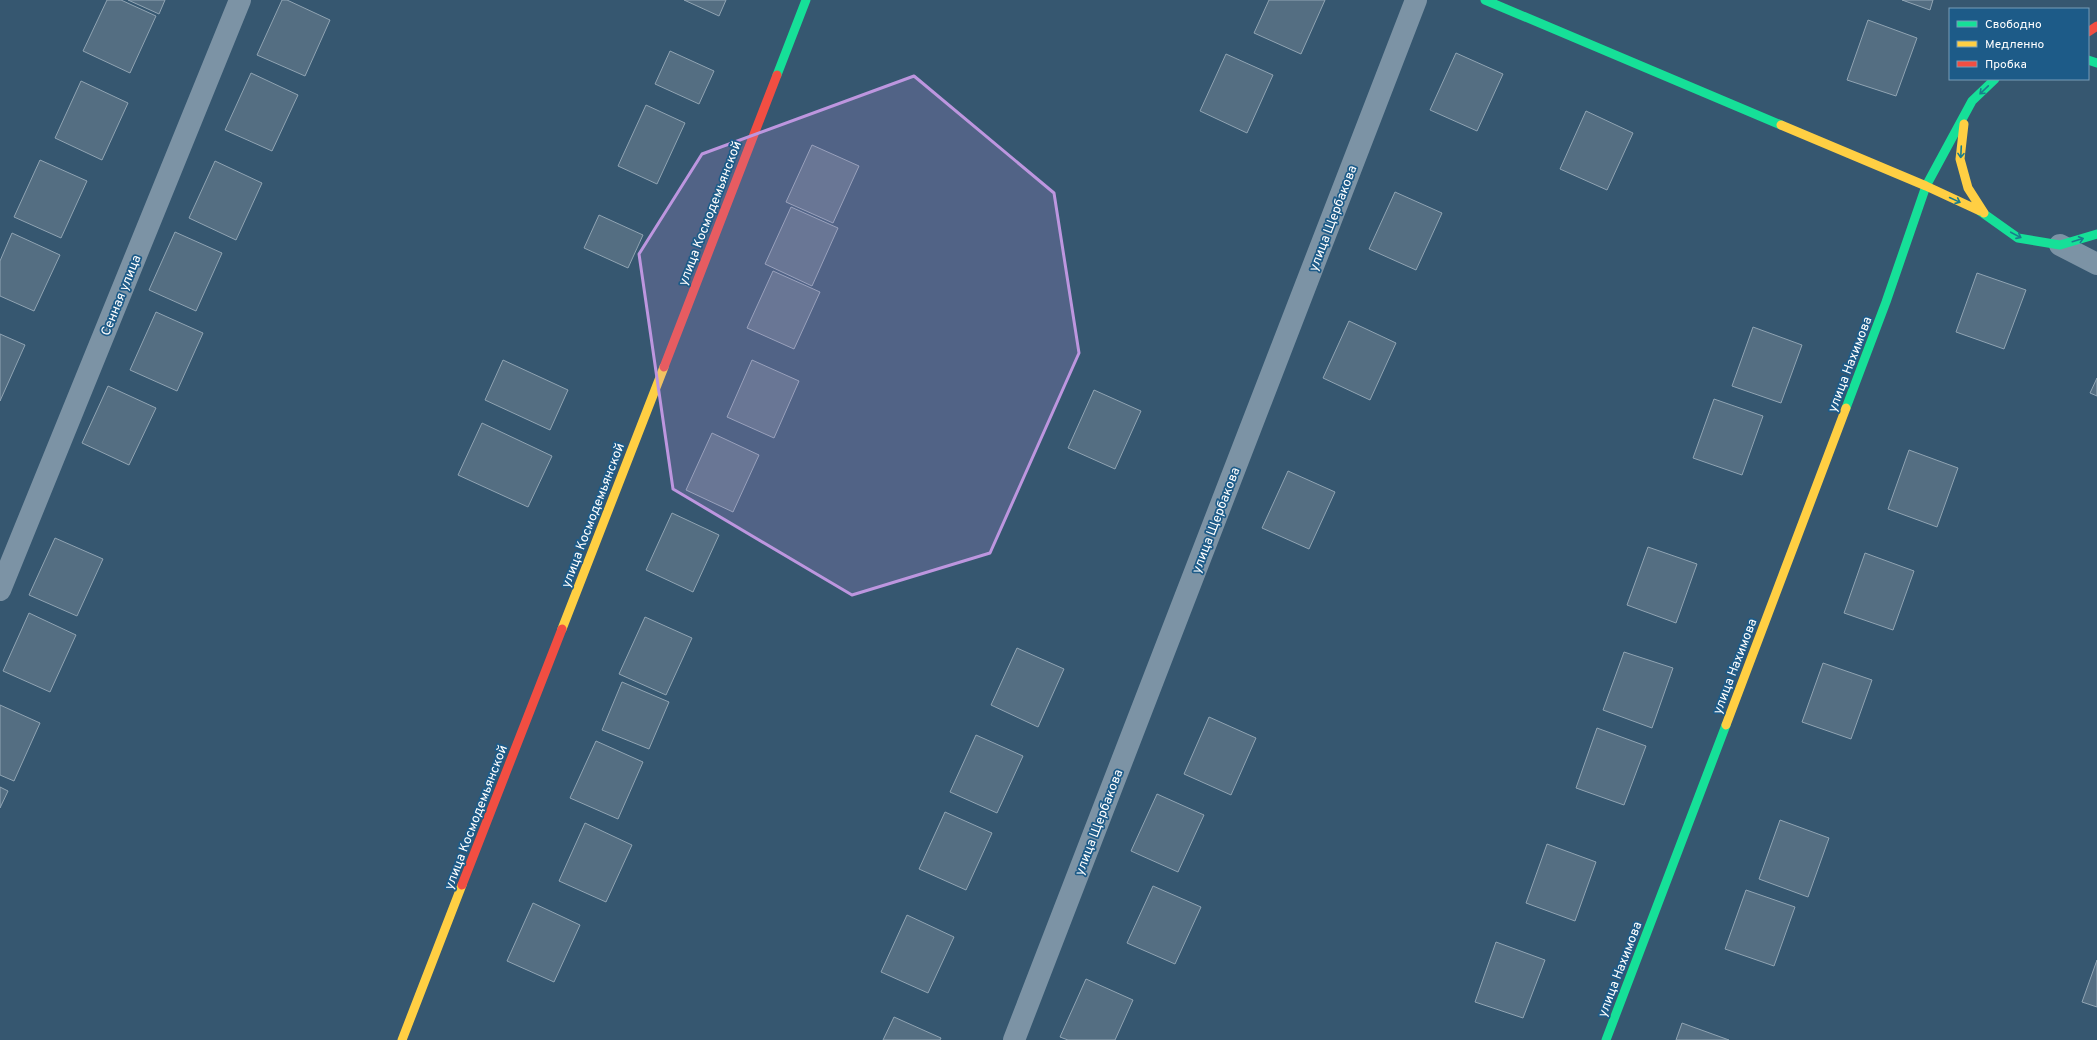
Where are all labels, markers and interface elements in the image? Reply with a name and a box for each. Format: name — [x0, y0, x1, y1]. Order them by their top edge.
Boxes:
legend — [1949, 8, 2089, 80]
text: Свободно — [1985, 17, 2042, 33]
text: Медленно — [1985, 37, 2045, 53]
text: Пробка — [1985, 57, 2027, 73]
one-way arrow — [1979, 85, 1989, 95]
street label: улица Космодемьянской — [676, 139, 746, 288]
one-way arrow — [1957, 145, 1964, 158]
street label: улица Щербакова — [1306, 163, 1361, 274]
one-way arrow — [1949, 197, 1961, 204]
one-way arrow — [2010, 232, 2022, 239]
one-way arrow — [2072, 236, 2085, 243]
street label: Сенная улица — [98, 253, 145, 338]
street label: улица Нахимова — [1825, 315, 1876, 415]
street label: улица Космодемьянской — [559, 441, 629, 590]
street label: улица Щербакова — [1189, 465, 1244, 576]
street label: улица Нахимова — [1710, 617, 1761, 717]
street label: улица Космодемьянской — [442, 743, 512, 892]
street label: улица Щербакова — [1072, 767, 1127, 878]
street label: улица Нахимова — [1595, 920, 1646, 1020]

